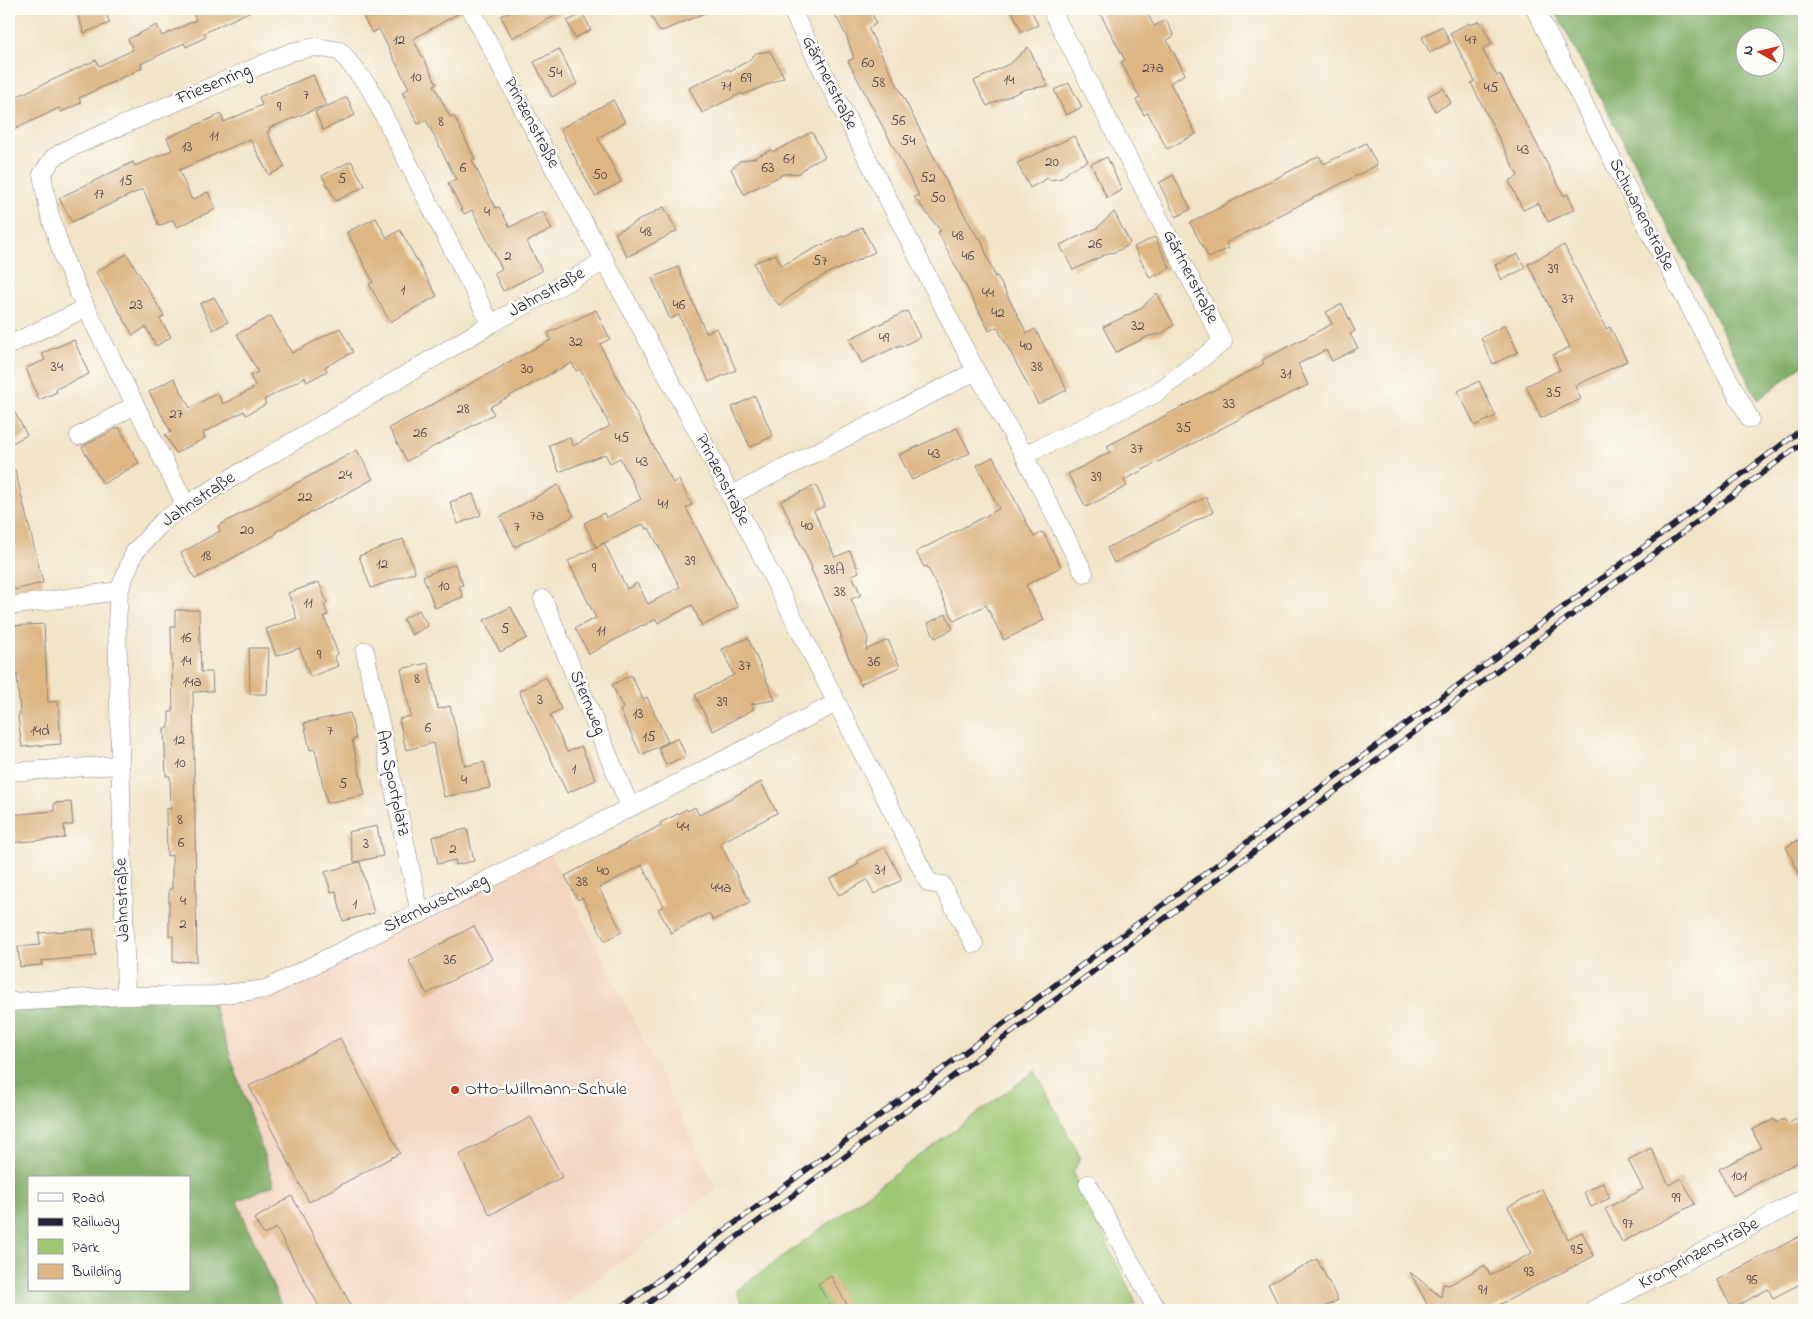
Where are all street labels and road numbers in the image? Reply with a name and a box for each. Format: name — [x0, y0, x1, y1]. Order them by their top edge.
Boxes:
street label: Gärtnerstraße — [794, 31, 864, 135]
street label: Friesenring — [172, 58, 256, 114]
street label: Prinzenstraße — [496, 73, 566, 174]
street label: Schwanenstraße — [1601, 154, 1681, 277]
street label: Gärtnerstraße — [1155, 225, 1225, 329]
street label: Jahnstraße — [504, 261, 591, 325]
street label: Prinzenstraße — [688, 430, 757, 531]
street label: Jahnstraße — [157, 465, 242, 534]
street label: Sternweg — [561, 667, 612, 740]
street label: Am Sportplatz — [368, 728, 416, 839]
street label: Jahnstraße — [109, 857, 137, 942]
street label: Sternbuschweg — [379, 867, 493, 941]
street label: Kronprinzenstraße — [1634, 1211, 1764, 1297]

